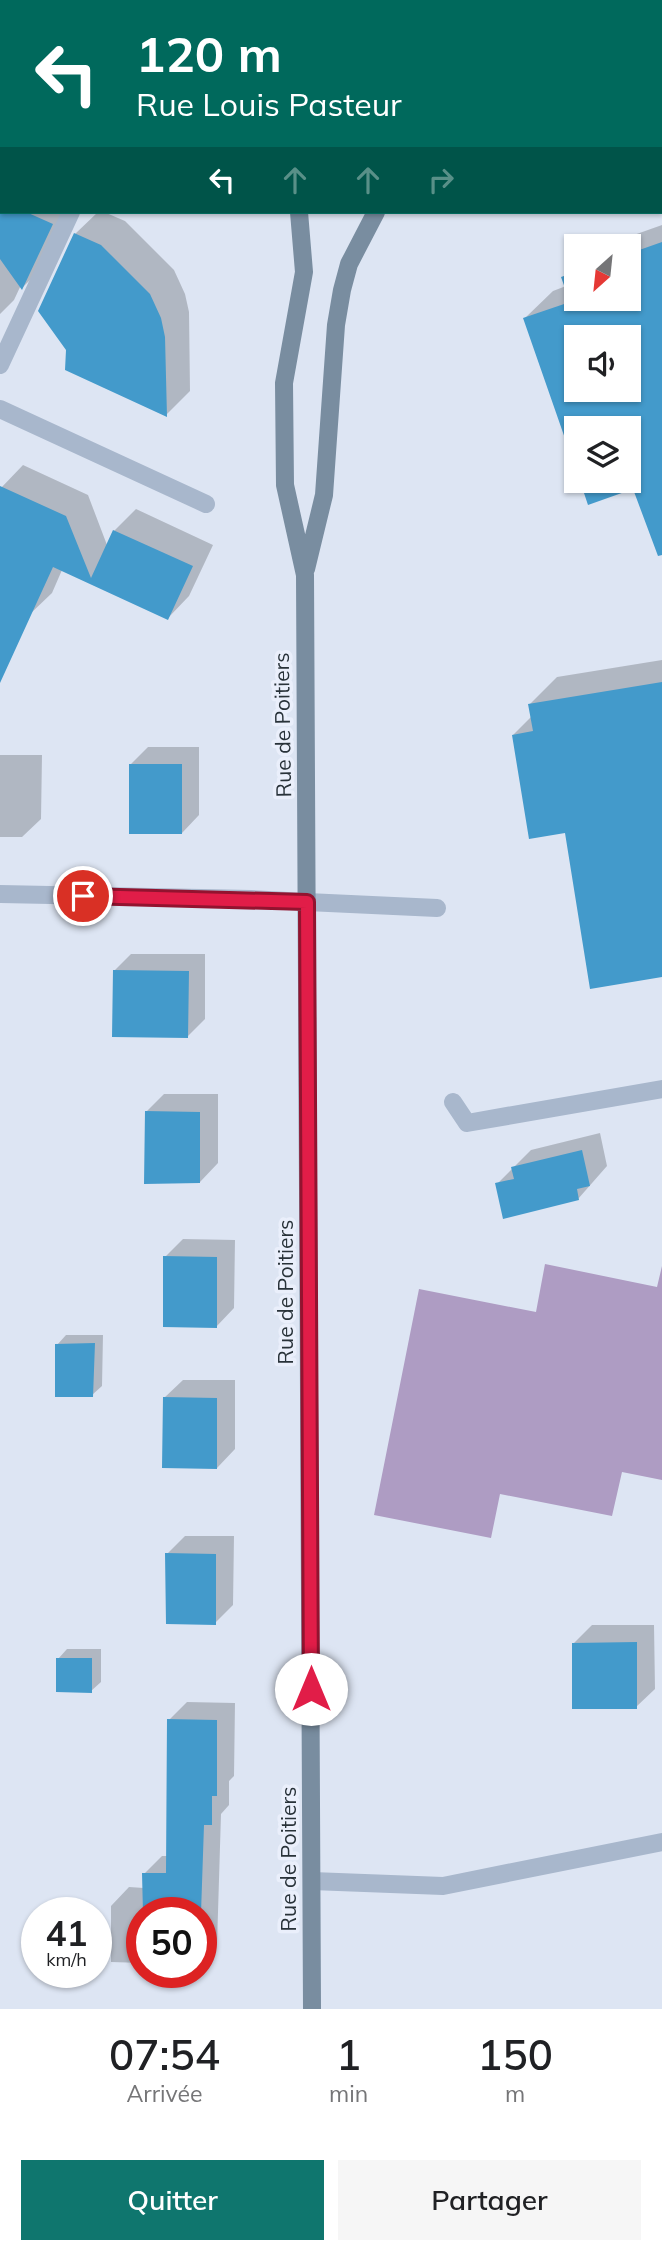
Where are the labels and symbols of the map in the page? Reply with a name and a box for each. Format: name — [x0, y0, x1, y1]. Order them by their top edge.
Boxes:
north arrow — [564, 234, 640, 312]
street label: Rue de Poitiers — [268, 652, 296, 798]
pin — [53, 866, 113, 926]
street label: Rue de Poitiers — [272, 1220, 298, 1364]
position arrow — [274, 1652, 348, 1726]
street label: Rue de Poitiers — [275, 1787, 301, 1931]
speed limit sign: 50 — [126, 1897, 217, 1988]

